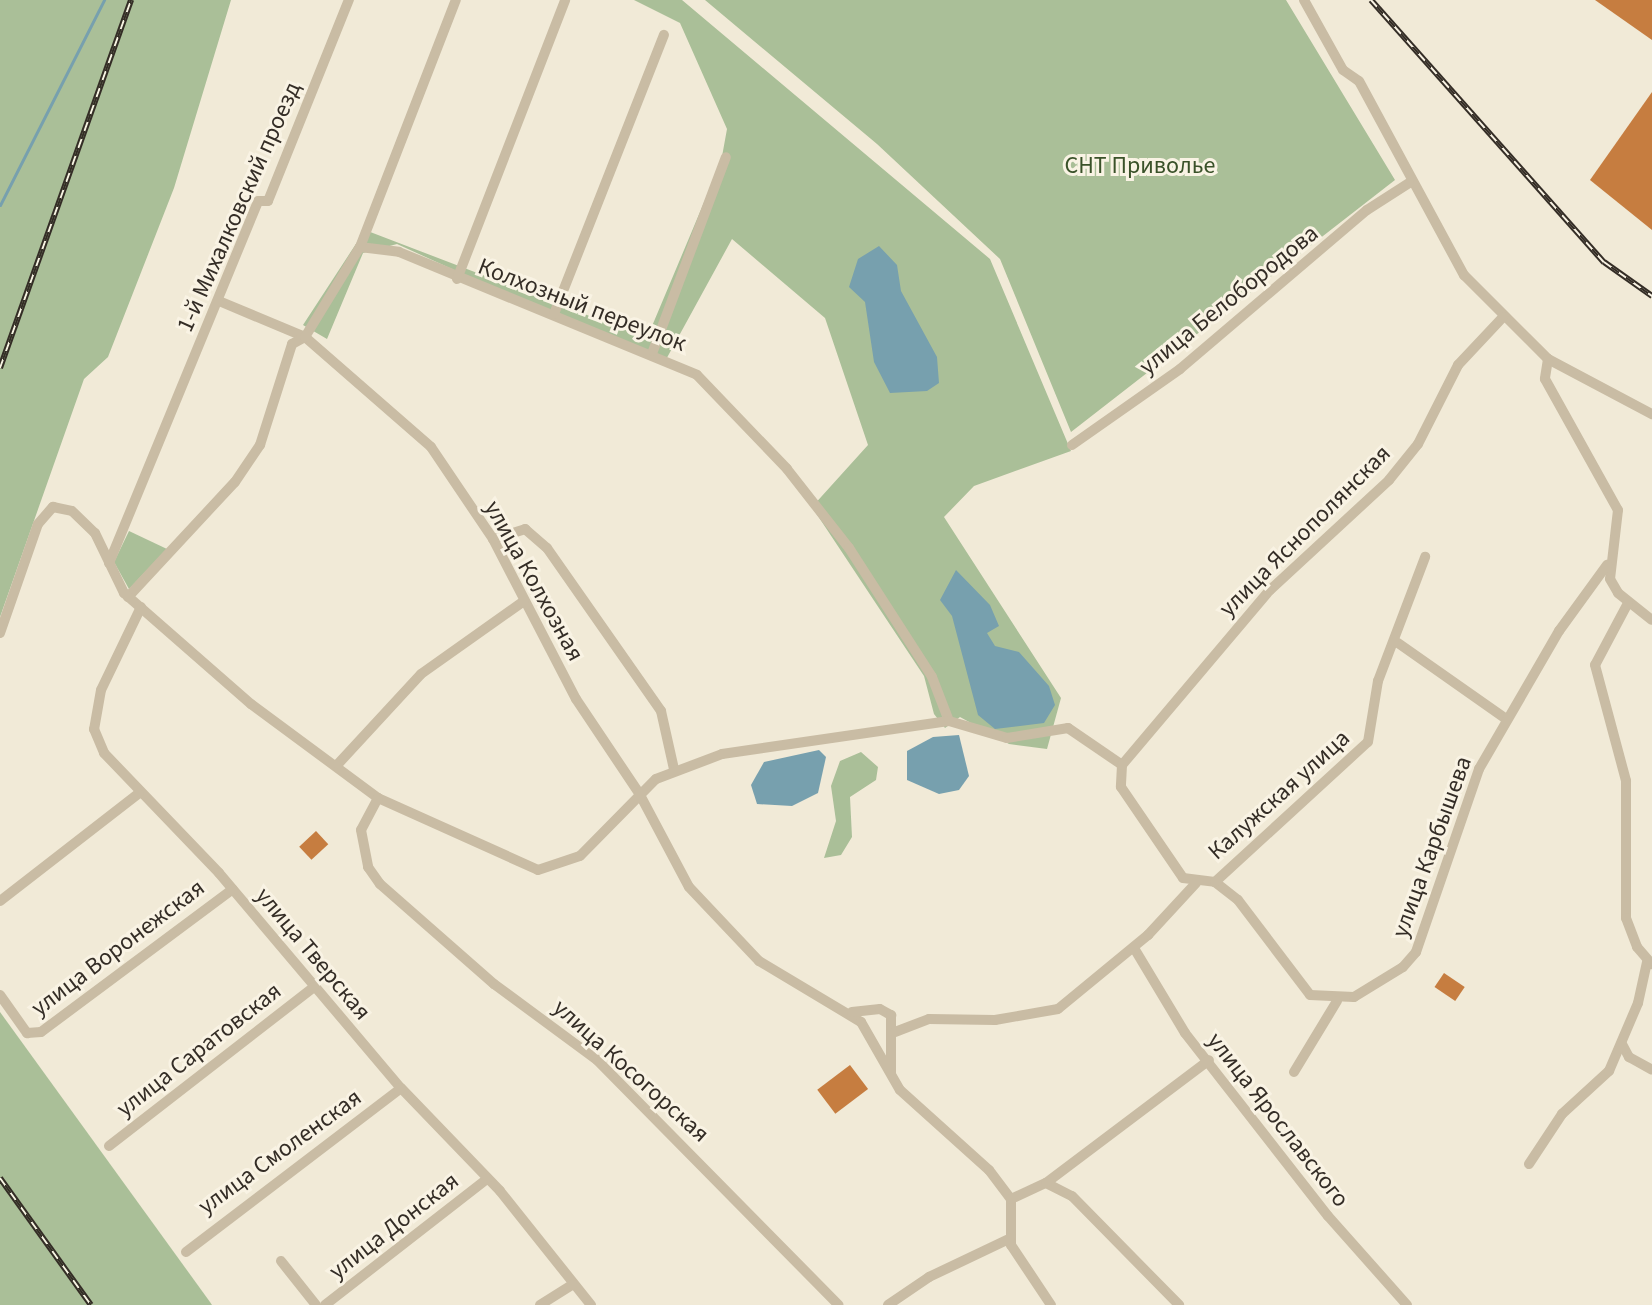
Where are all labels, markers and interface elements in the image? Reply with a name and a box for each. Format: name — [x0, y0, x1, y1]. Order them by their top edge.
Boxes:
street label: 1-й Михалковский проезд — [171, 77, 307, 337]
park label: СНТ Приволье — [1064, 152, 1216, 180]
street label: улица Белобородова — [1134, 219, 1324, 381]
street label: Колхозный переулок — [474, 252, 690, 358]
street label: улица Яснополянская — [1213, 439, 1397, 623]
street label: улица Колхозная — [478, 496, 590, 666]
street label: Калужская улица — [1202, 724, 1356, 866]
street label: улица Карбышева — [1386, 753, 1478, 941]
street label: улица Воронежская — [26, 873, 210, 1023]
street label: улица Тверская — [249, 882, 377, 1026]
street label: улица Саратовская — [111, 977, 287, 1123]
street label: улица Косогорская — [547, 993, 715, 1149]
street label: улица Ярославского — [1201, 1027, 1355, 1213]
street label: улица Смоленская — [193, 1083, 367, 1221]
street label: улица Донская — [323, 1166, 465, 1286]

